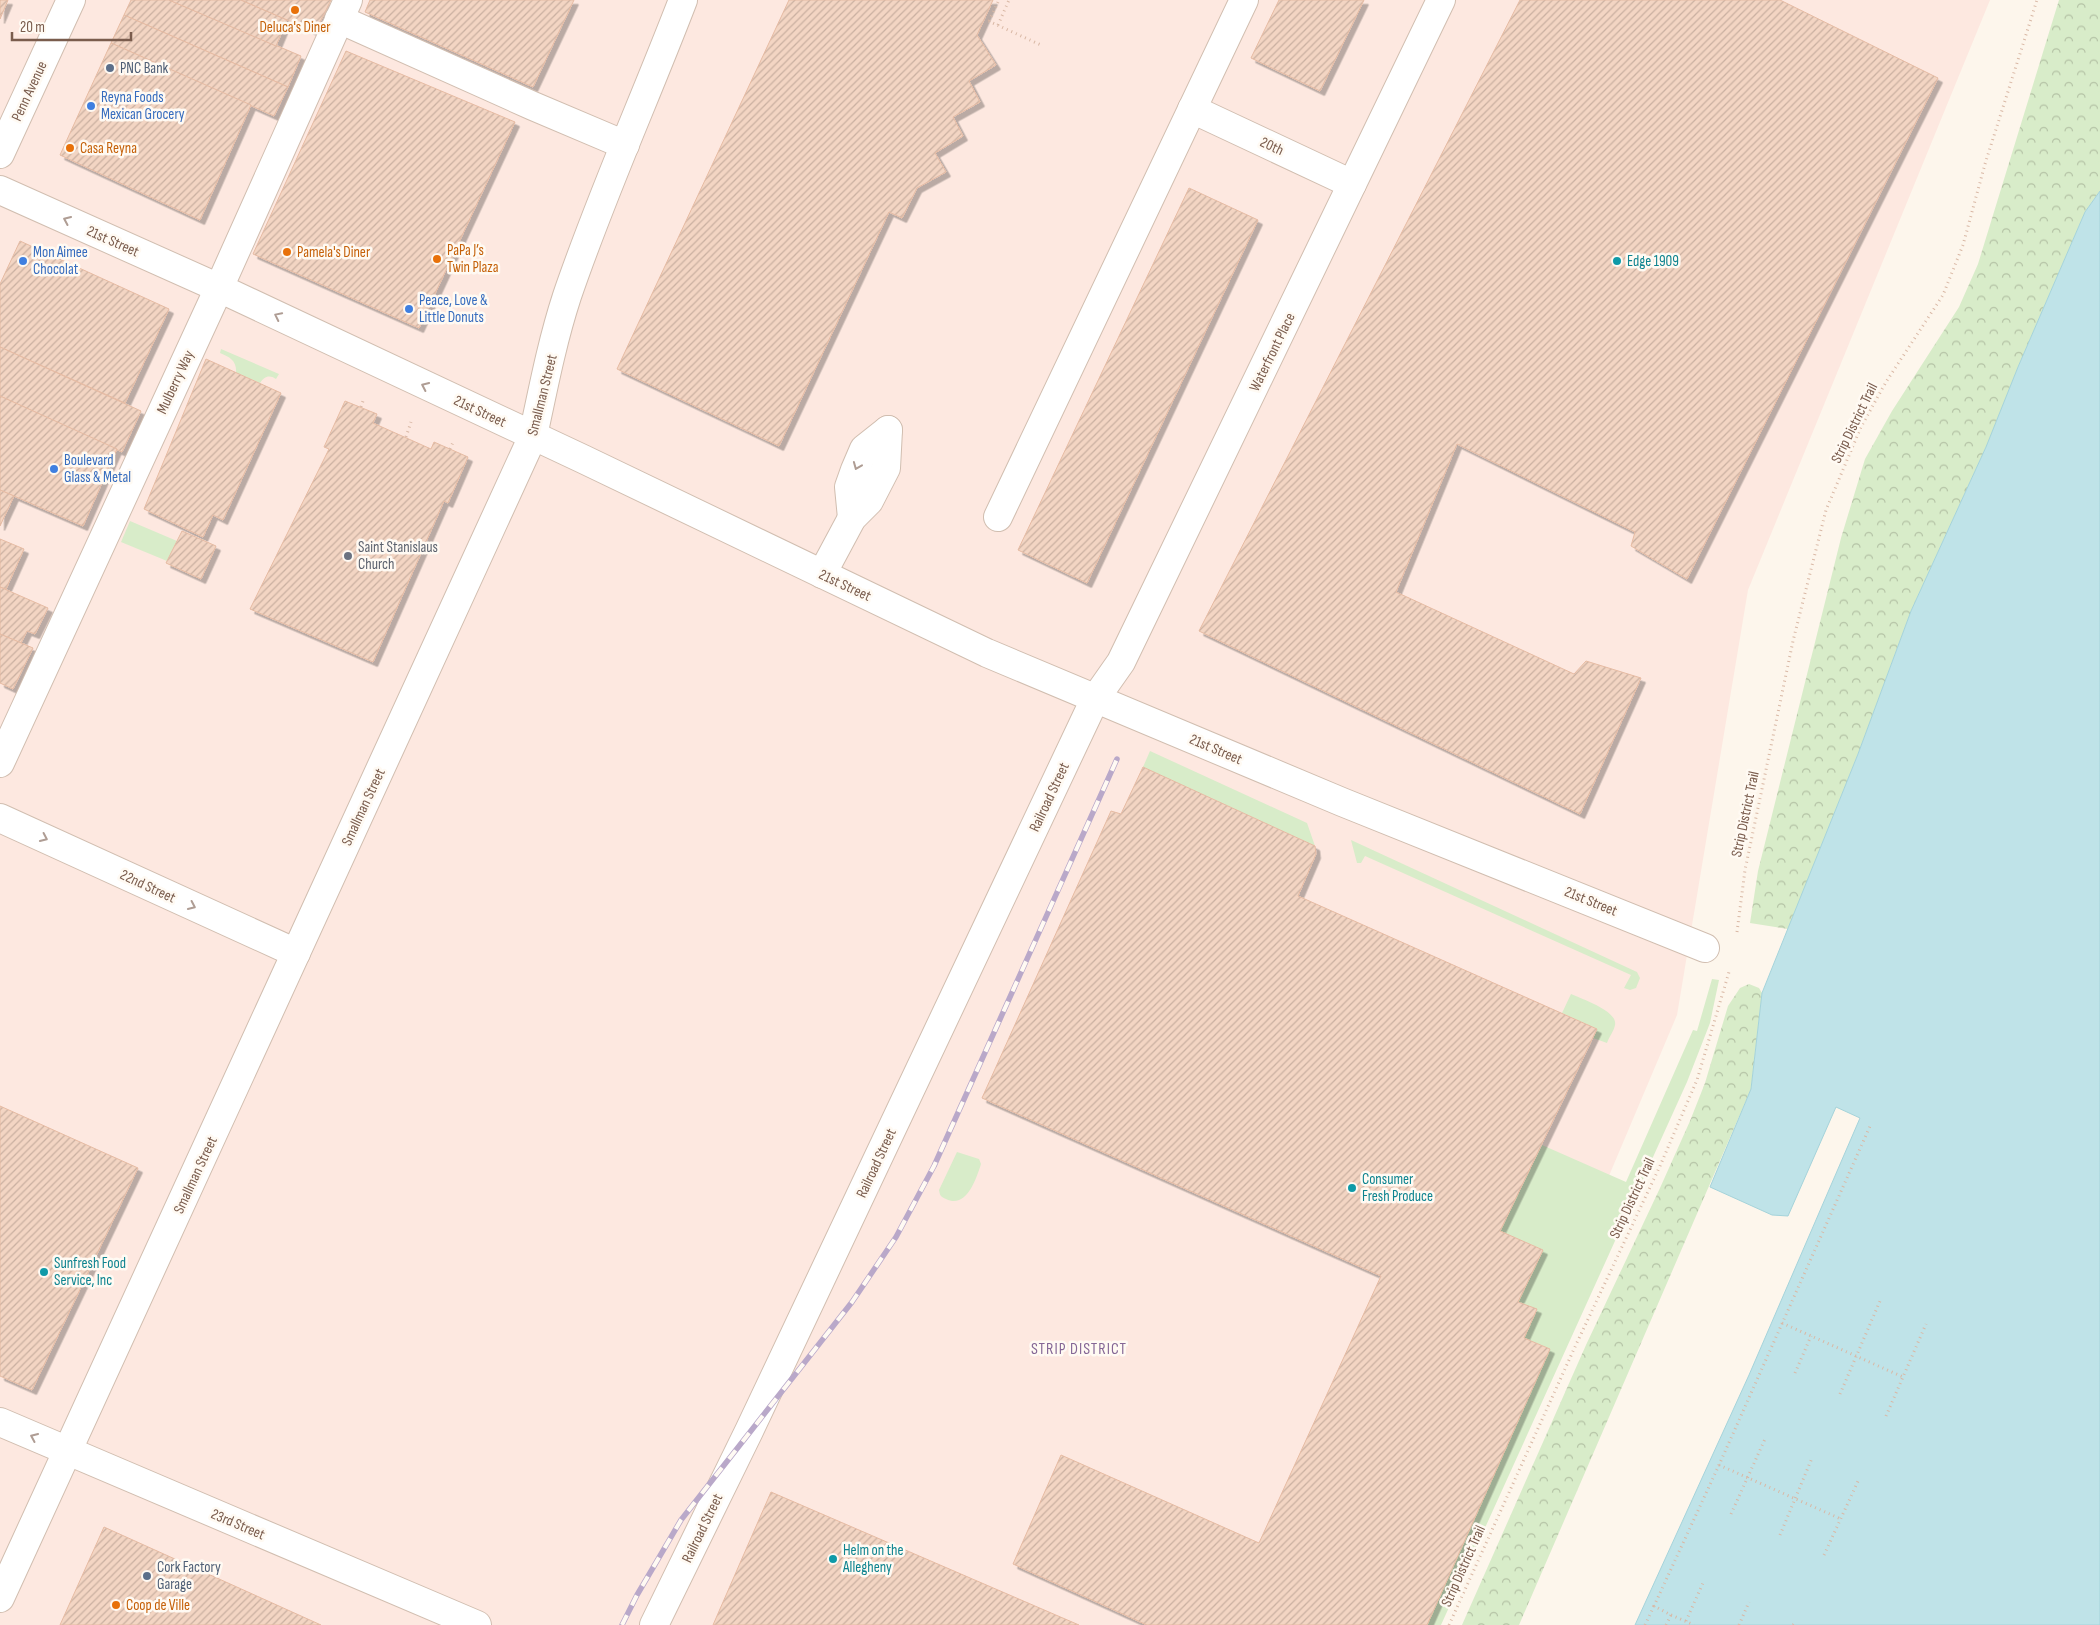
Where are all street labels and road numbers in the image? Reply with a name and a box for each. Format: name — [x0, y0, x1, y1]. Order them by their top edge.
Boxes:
street label: Penn Avenue — [7, 58, 52, 124]
street label: 20th — [1257, 133, 1287, 160]
street label: 21st Street — [84, 221, 142, 262]
street label: Waterfront Place — [1245, 310, 1300, 395]
street label: Mulberry Way — [152, 347, 199, 417]
street label: Smallman Street — [523, 352, 562, 438]
street label: Strip District Trail — [1827, 380, 1882, 467]
street label: 21st Street — [451, 391, 509, 432]
street label: 21st Street — [816, 565, 874, 606]
street label: 21st Street — [1187, 730, 1245, 769]
street label: Railroad Street — [1025, 759, 1074, 835]
street label: Smallman Street — [337, 765, 390, 849]
street label: Strip District Trail — [1727, 769, 1764, 859]
street label: 22nd Street — [117, 865, 179, 908]
street label: 21st Street — [1562, 882, 1620, 921]
street label: Railroad Street — [852, 1125, 901, 1201]
street label: Smallman Street — [169, 1133, 222, 1217]
street label: Strip District Trail — [1605, 1155, 1659, 1242]
street label: Railroad Street — [678, 1490, 727, 1566]
street label: 23rd Street — [208, 1505, 268, 1544]
street label: Strip District Trail — [1437, 1523, 1490, 1610]

